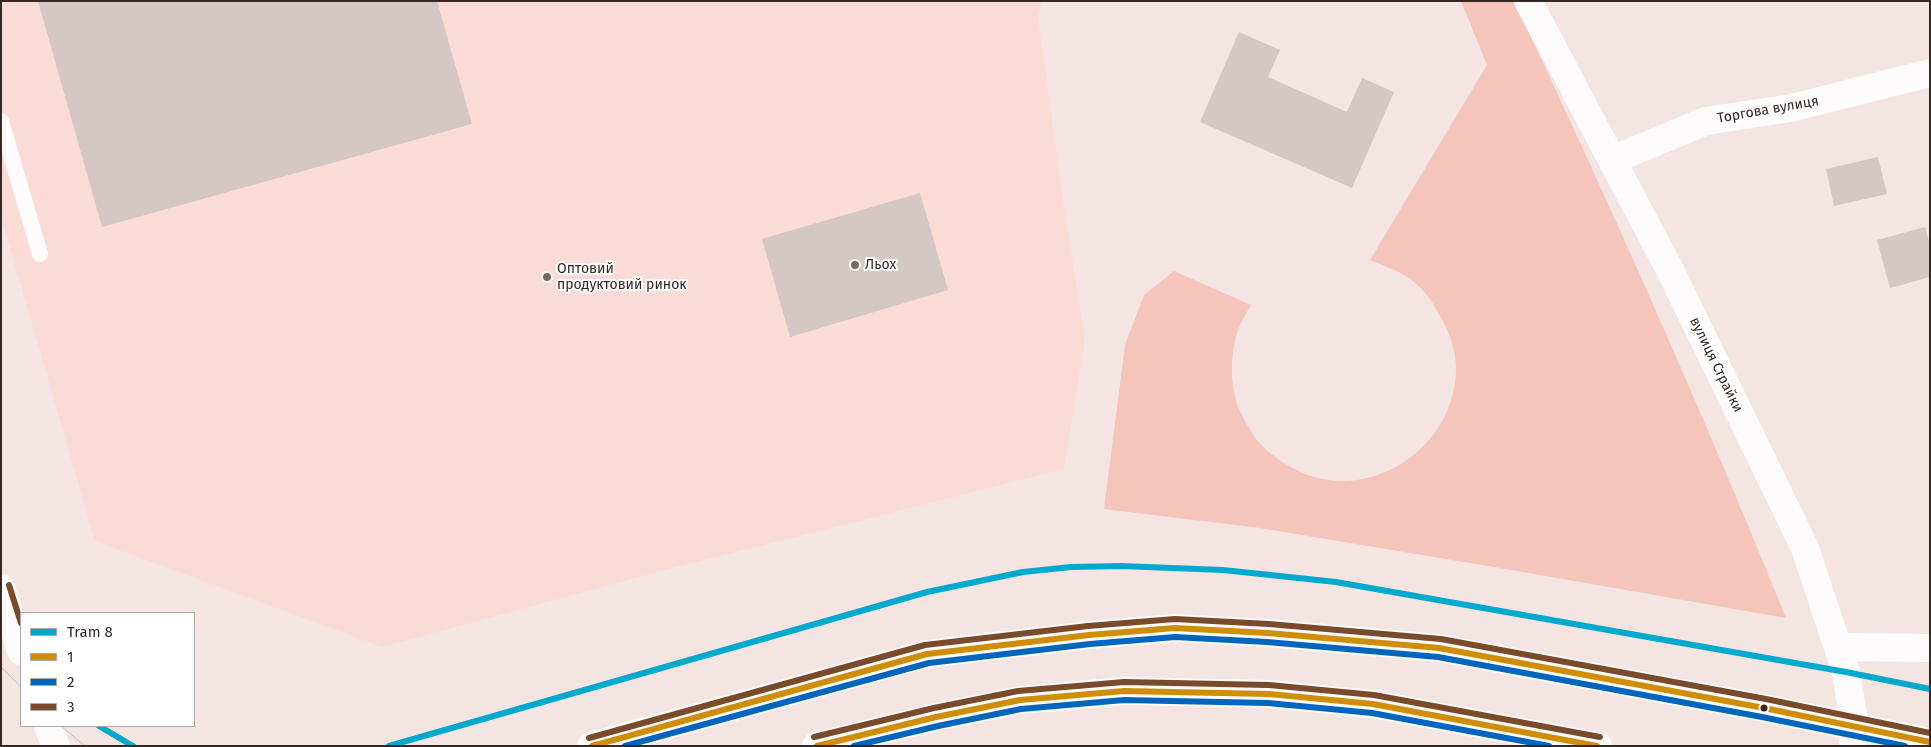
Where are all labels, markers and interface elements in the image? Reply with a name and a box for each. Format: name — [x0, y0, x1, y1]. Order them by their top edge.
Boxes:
street label: Торгова вулиця — [1716, 93, 1820, 127]
place label: Льох — [865, 257, 896, 273]
marker: Льох — [849, 259, 861, 271]
place label: Оптовий продуктовий ринок — [557, 261, 687, 294]
marker: Оптовий продуктовий ринок — [541, 271, 553, 283]
street label: вулиця Страйки — [1686, 315, 1746, 415]
legend — [20, 612, 195, 727]
text: Tram 8 — [67, 623, 113, 641]
text: 1 — [67, 648, 74, 666]
text: 2 — [67, 673, 74, 691]
text: 3 — [67, 698, 75, 716]
unlabelled marker — [1759, 703, 1769, 713]

